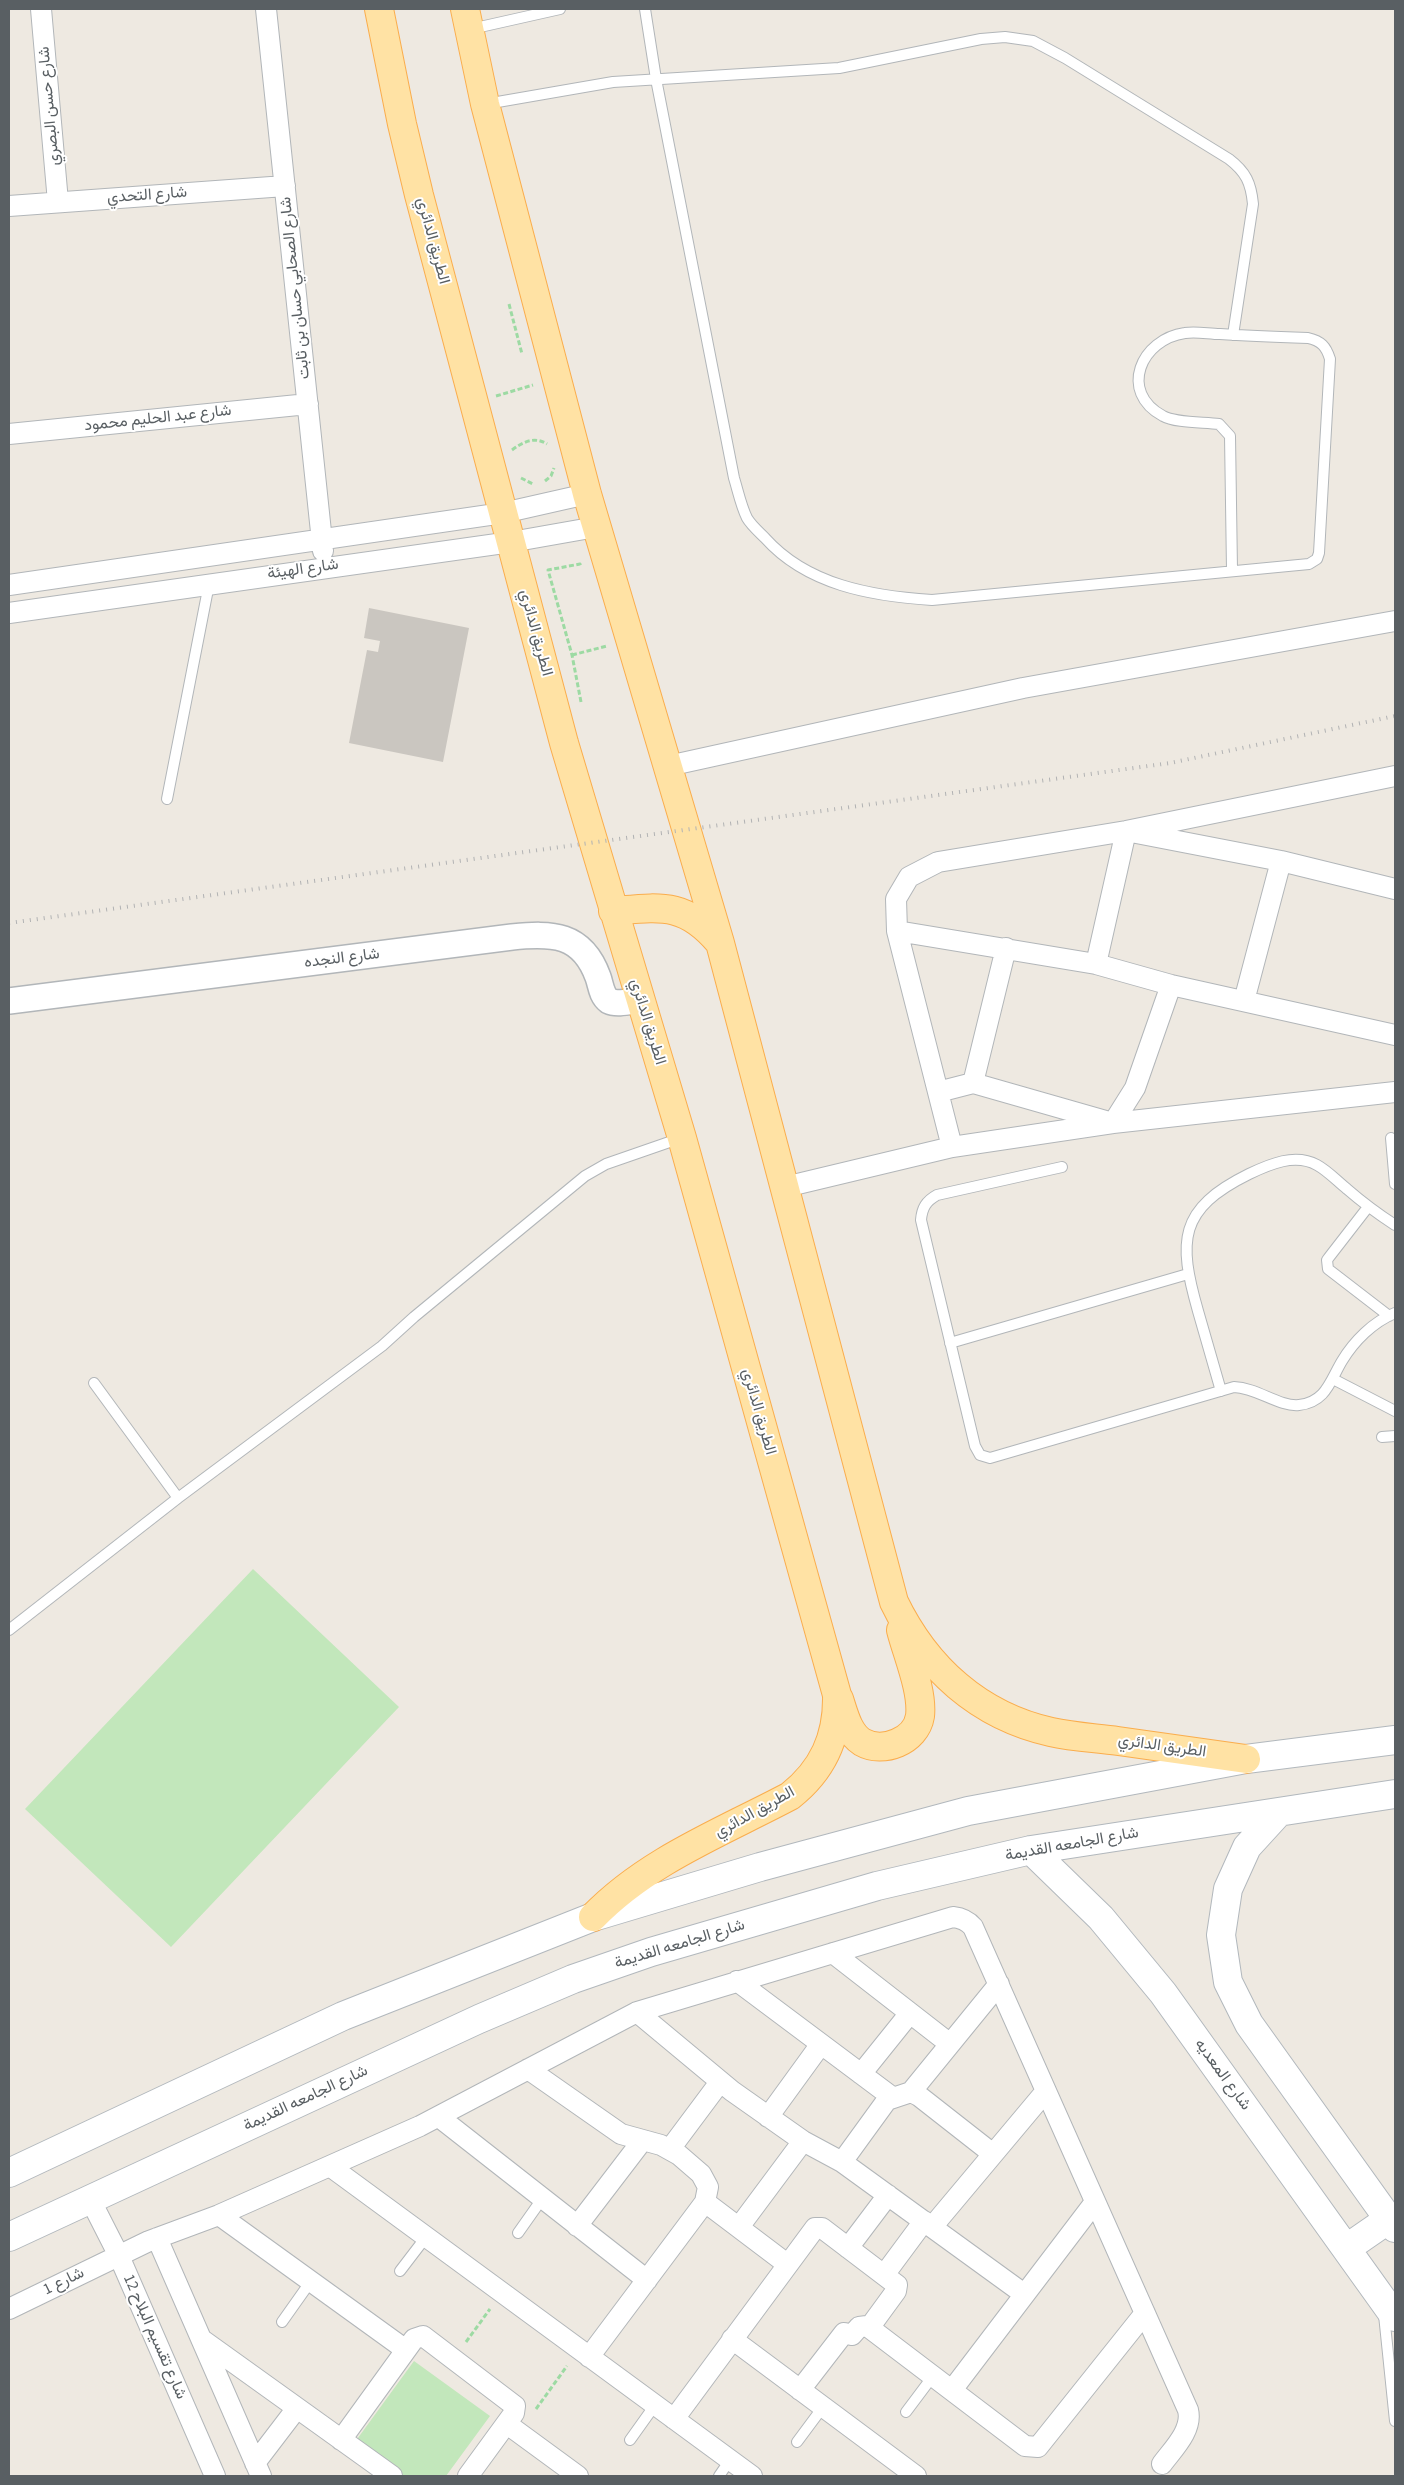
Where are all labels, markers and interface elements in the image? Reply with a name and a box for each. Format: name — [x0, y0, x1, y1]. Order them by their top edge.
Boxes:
street label: شارع حسن البصري — [35, 46, 65, 166]
street label: شارع التحدي — [106, 184, 188, 208]
street label: شارع الصحابي حسان بن ثابت — [277, 196, 315, 380]
street label: الطريق الدائري — [411, 196, 453, 286]
street label: شارع عبد الحليم محمود — [83, 402, 233, 436]
street label: شارع الهيئة — [266, 556, 340, 584]
street label: الطريق الدائري — [514, 588, 556, 678]
street label: شارع النجده — [303, 945, 381, 973]
street label: الطريق الدائري — [625, 977, 669, 1067]
street label: الطريق الدائري — [737, 1367, 779, 1457]
street label: الطريق الدائري — [1117, 1731, 1207, 1763]
street label: الطريق الدائري — [712, 1783, 798, 1843]
street label: شارع الجامعه القديمة — [1004, 1824, 1140, 1866]
street label: شارع الجامعه القديمة — [613, 1916, 747, 1974]
street label: شارع المعديه — [1190, 2035, 1254, 2115]
street label: شارع الجامعه القديمة — [241, 2062, 371, 2136]
street label: شارع 1 — [40, 2264, 88, 2300]
street label: شارع تقسيم البلاح 12 — [118, 2272, 190, 2402]

